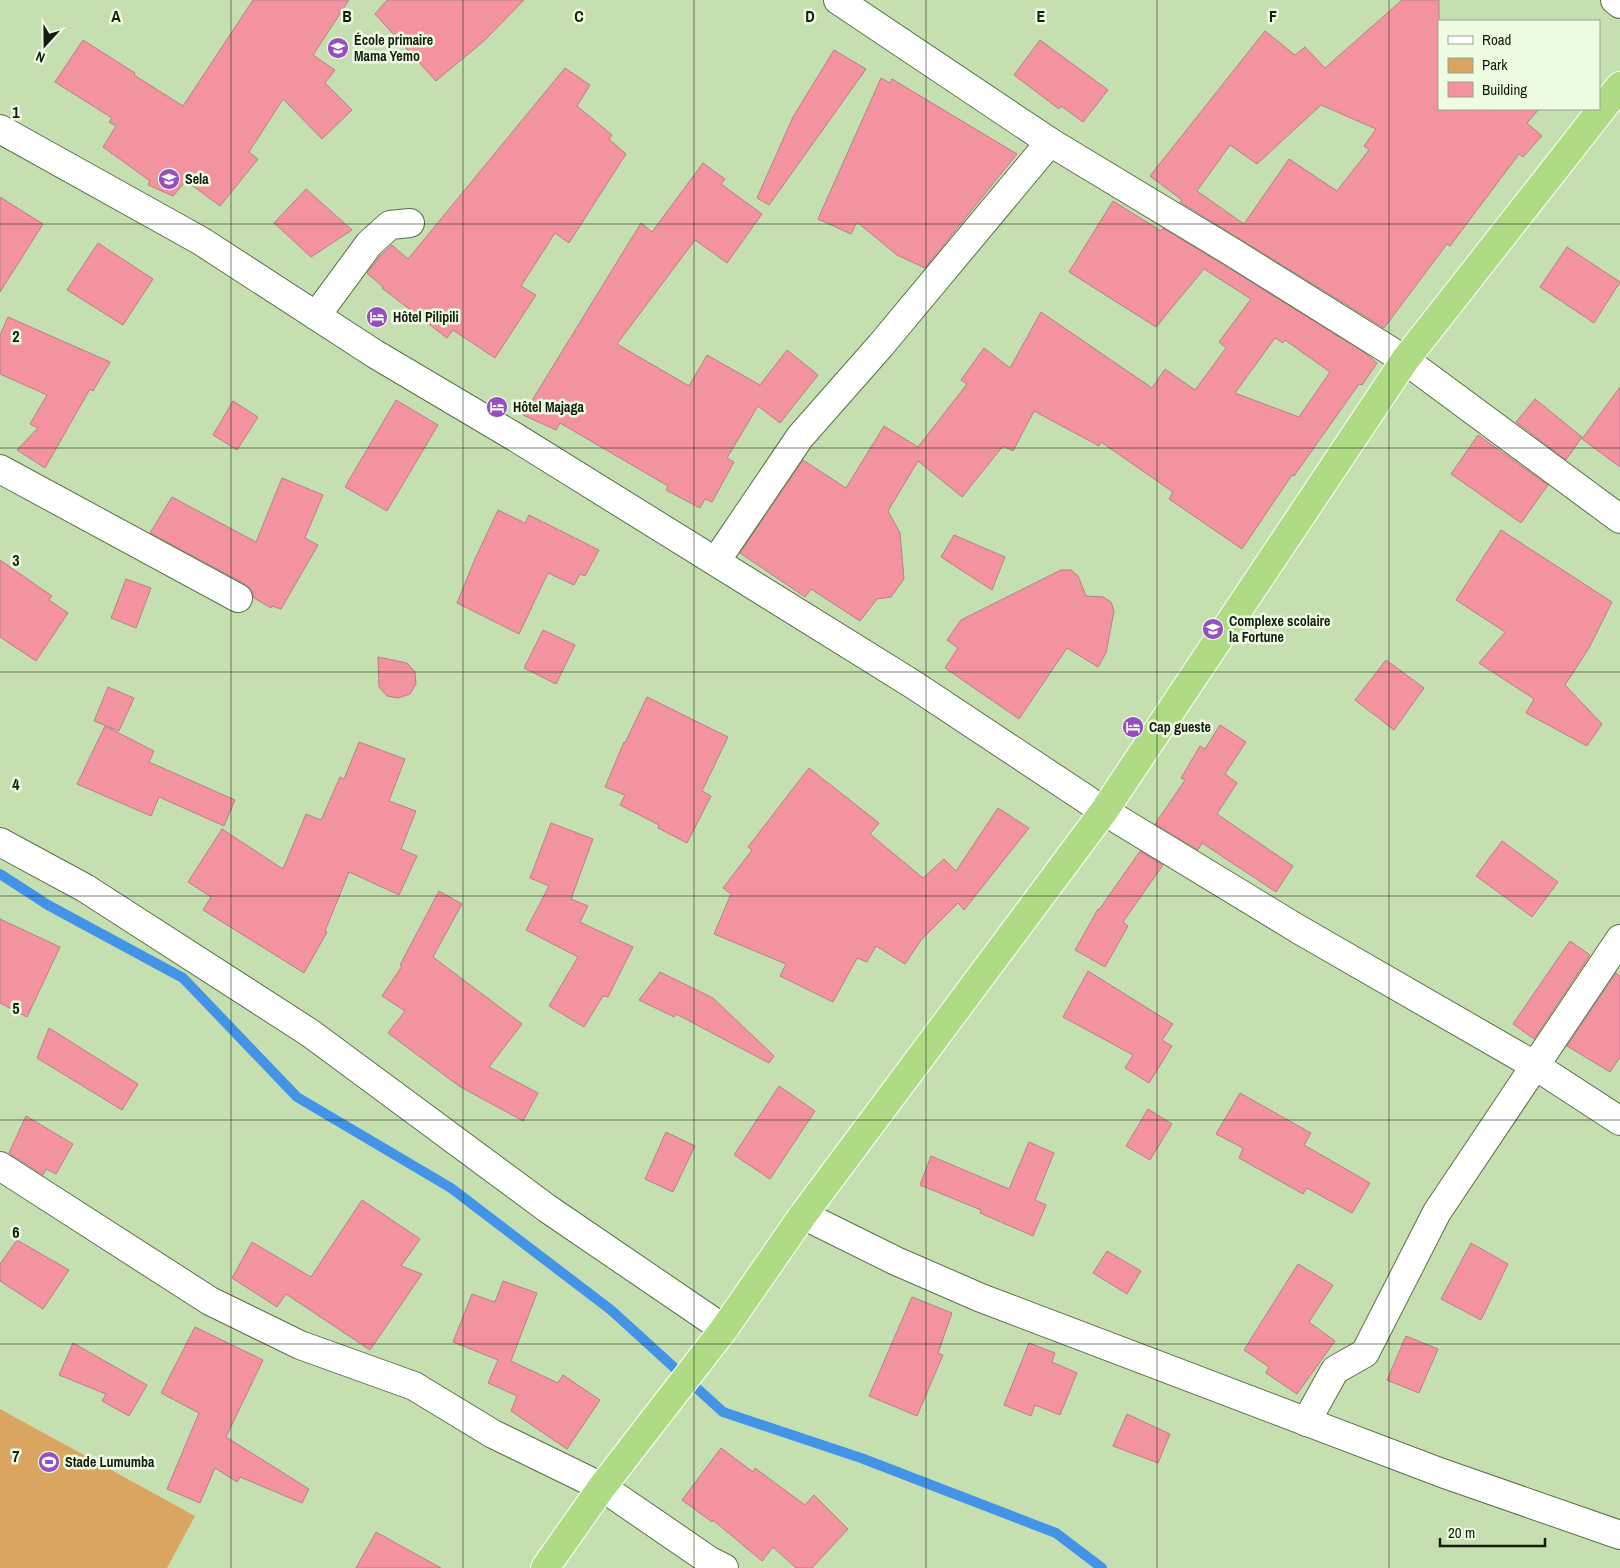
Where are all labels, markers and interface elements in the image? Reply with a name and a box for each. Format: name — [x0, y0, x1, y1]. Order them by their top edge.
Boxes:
text: A — [111, 5, 121, 27]
text: B — [342, 5, 352, 27]
text: C — [574, 5, 584, 27]
text: D — [805, 5, 815, 27]
text: E — [1037, 5, 1046, 27]
text: F — [1269, 5, 1277, 27]
north arrow — [20, 20, 70, 70]
legend — [1438, 20, 1600, 110]
text: Road — [1482, 29, 1511, 50]
place label: École primaire Mama Yemo — [354, 31, 433, 65]
school or university icon: École primaire Mama Yemo — [326, 36, 350, 60]
text: N — [33, 47, 47, 67]
text: Park — [1482, 54, 1508, 75]
text: Building — [1482, 79, 1527, 100]
text: 1 — [12, 101, 20, 123]
school or university icon: Sela — [157, 167, 181, 191]
place label: Sela — [185, 170, 209, 188]
hotel icon: Hôtel Pilipili — [365, 305, 389, 329]
place label: Hôtel Pilipili — [393, 308, 459, 326]
text: 2 — [12, 325, 20, 347]
hotel icon: Hôtel Majaga — [485, 395, 509, 419]
place label: Hôtel Majaga — [513, 398, 584, 416]
text: 3 — [12, 549, 20, 571]
place label: Complexe scolaire la Fortune — [1229, 612, 1330, 646]
school or university icon: Complexe scolaire la Fortune — [1201, 617, 1225, 641]
hotel icon: Cap gueste — [1121, 715, 1145, 739]
place label: Cap gueste — [1149, 718, 1211, 736]
text: 4 — [12, 773, 20, 795]
text: 5 — [12, 997, 20, 1019]
text: 6 — [12, 1221, 20, 1243]
text: 7 — [12, 1445, 20, 1467]
sports icon: Stade Lumumba — [37, 1450, 61, 1474]
place label: Stade Lumumba — [65, 1453, 155, 1471]
scale bar — [1440, 1516, 1545, 1548]
text: 20 m — [1448, 1522, 1475, 1543]

